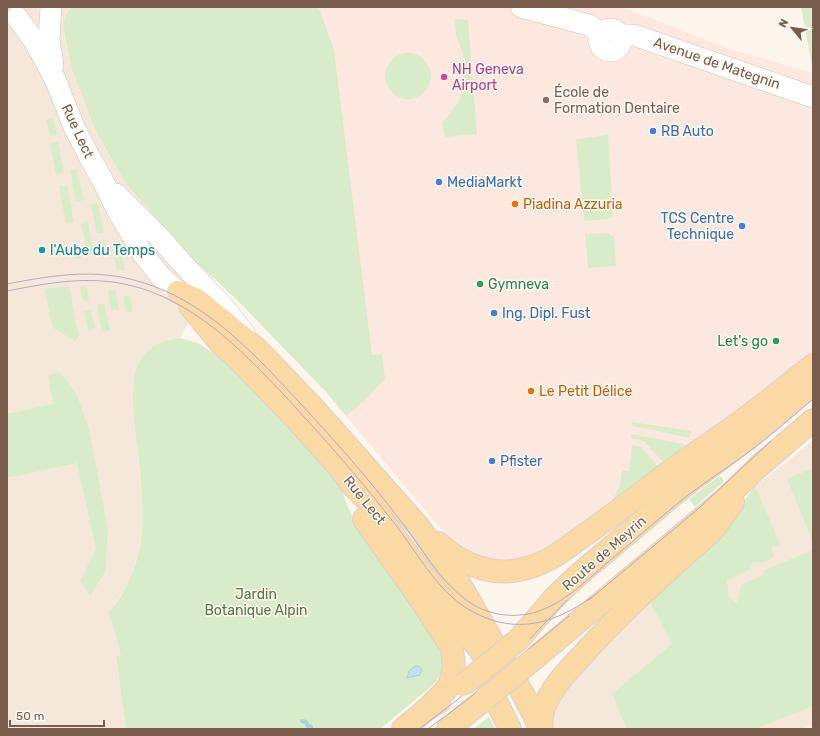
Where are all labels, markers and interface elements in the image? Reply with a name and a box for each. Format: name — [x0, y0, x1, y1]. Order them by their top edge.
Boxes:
north arrow — [772, 8, 812, 48]
text: N — [776, 17, 791, 30]
street label: Avenue de Mategnin — [651, 34, 782, 93]
place label: NH Geneva Airport — [452, 61, 524, 94]
marker: NH Geneva Airport — [439, 72, 449, 82]
place label: École de Formation Dentaire — [554, 83, 680, 117]
marker: École de Formation Dentaire — [541, 95, 551, 105]
street label: Rue Lect — [58, 101, 98, 161]
place label: RB Auto — [661, 123, 714, 140]
marker: RB Auto — [648, 126, 658, 136]
place label: MediaMarkt — [447, 174, 523, 191]
marker: MediaMarkt — [434, 177, 444, 187]
place label: Piadina Azzuria — [523, 196, 623, 213]
marker: Piadina Azzuria — [510, 199, 520, 209]
place label: TCS Centre Technique — [661, 210, 734, 243]
marker: TCS Centre Technique — [737, 221, 747, 231]
place label: l'Aube du Temps — [50, 242, 155, 259]
marker: l'Aube du Temps — [37, 245, 47, 255]
place label: Gymneva — [488, 276, 549, 293]
marker: Gymneva — [475, 279, 485, 289]
place label: Ing. Dipl. Fust — [502, 305, 591, 322]
marker: Ing. Dipl. Fust — [489, 308, 499, 318]
place label: Let's go — [717, 333, 768, 350]
marker: Let's go — [771, 336, 781, 346]
place label: Le Petit Délice — [539, 383, 632, 400]
marker: Le Petit Délice — [526, 386, 536, 396]
place label: Pfister — [500, 453, 543, 470]
marker: Pfister — [487, 456, 497, 466]
street label: Rue Lect — [340, 473, 390, 528]
street label: Route de Meyrin — [559, 512, 650, 594]
park label: Jardin Botanique Alpin — [204, 586, 308, 619]
scale bar — [10, 702, 104, 728]
text: 50 m — [16, 709, 44, 723]

